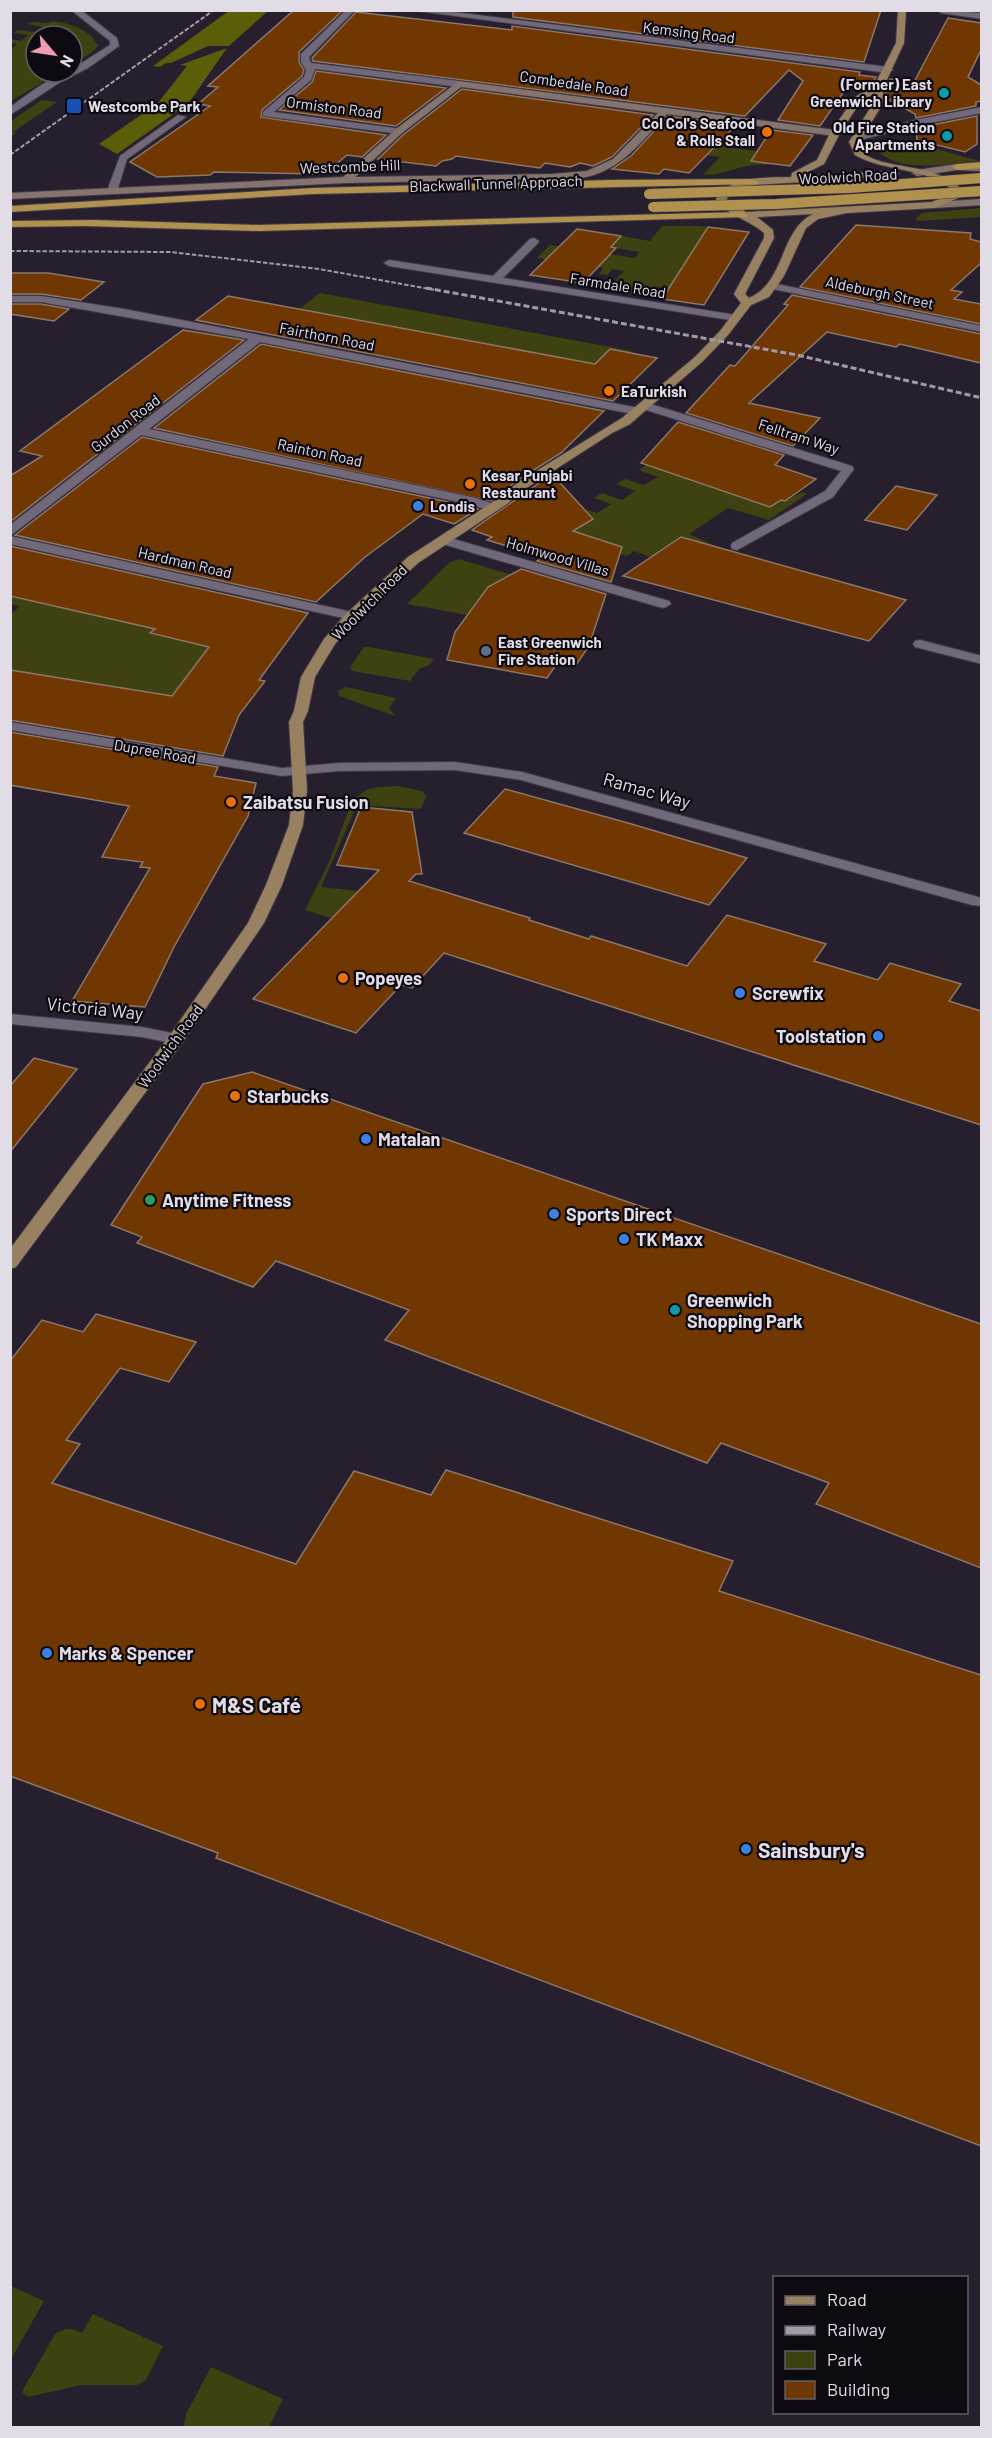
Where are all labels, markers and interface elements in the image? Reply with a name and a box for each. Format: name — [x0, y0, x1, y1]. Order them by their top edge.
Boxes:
street label: Kemsing Road — [642, 17, 736, 47]
north arrow — [24, 24, 84, 84]
text: N — [57, 52, 78, 71]
street label: Combedale Road — [519, 66, 629, 100]
place label: (Former) East Greenwich Library — [810, 75, 932, 110]
marker: (Former) East Greenwich Library — [937, 86, 951, 100]
street label: Ormiston Road — [285, 92, 383, 122]
marker: Westcombe Park — [65, 97, 83, 115]
place label: Westcombe Park — [88, 97, 200, 115]
place label: Col Col's Seafood & Rolls Stall — [642, 114, 755, 149]
place label: Old Fire Station Apartments — [833, 118, 935, 153]
marker: Col Col's Seafood & Rolls Stall — [760, 125, 774, 139]
marker: Old Fire Station Apartments — [940, 129, 954, 143]
street label: Westcombe Hill — [299, 155, 401, 177]
street label: Woolwich Road — [798, 164, 898, 188]
street label: Blackwall Tunnel Approach — [409, 171, 583, 195]
street label: Farmdale Road — [569, 269, 667, 301]
street label: Aldeburgh Street — [824, 272, 936, 312]
street label: Fairthorn Road — [278, 318, 376, 354]
place label: EaTurkish — [621, 382, 687, 400]
marker: EaTurkish — [602, 384, 616, 398]
street label: Gurdon Road — [87, 390, 163, 456]
street label: Felltram Way — [756, 415, 842, 458]
street label: Rainton Road — [276, 434, 364, 470]
place label: Kesar Punjabi Restaurant — [482, 466, 573, 501]
marker: Kesar Punjabi Restaurant — [463, 477, 477, 491]
place label: Londis — [430, 497, 475, 515]
marker: Londis — [411, 499, 425, 513]
street label: Holmwood Villas — [504, 533, 612, 579]
street label: Hardman Road — [137, 543, 233, 581]
street label: Woolwich Road — [328, 561, 410, 643]
place label: East Greenwich Fire Station — [498, 633, 602, 668]
marker: East Greenwich Fire Station — [479, 644, 493, 658]
street label: Dupree Road — [113, 735, 197, 767]
street label: Ramac Way — [601, 767, 693, 813]
place label: Zaibatsu Fusion — [243, 791, 369, 813]
marker: Zaibatsu Fusion — [224, 795, 238, 809]
place label: Popeyes — [355, 967, 422, 989]
marker: Popeyes — [336, 971, 350, 985]
place label: Screwfix — [752, 982, 824, 1004]
marker: Screwfix — [733, 986, 747, 1000]
street label: Victoria Way — [46, 992, 144, 1024]
street label: Woolwich Road — [134, 1001, 206, 1091]
place label: Toolstation — [776, 1025, 866, 1047]
marker: Toolstation — [871, 1029, 885, 1043]
place label: Starbucks — [247, 1085, 329, 1107]
marker: Starbucks — [228, 1089, 242, 1103]
place label: Matalan — [378, 1128, 440, 1150]
marker: Matalan — [359, 1132, 373, 1146]
place label: Anytime Fitness — [162, 1189, 291, 1211]
marker: Anytime Fitness — [143, 1193, 157, 1207]
place label: Sports Direct — [566, 1203, 672, 1225]
marker: Sports Direct — [547, 1207, 561, 1221]
place label: TK Maxx — [636, 1228, 703, 1250]
marker: TK Maxx — [617, 1232, 631, 1246]
place label: Greenwich Shopping Park — [687, 1289, 803, 1332]
marker: Greenwich Shopping Park — [668, 1303, 682, 1317]
place label: Marks & Spencer — [59, 1642, 193, 1664]
marker: Marks & Spencer — [40, 1646, 54, 1660]
place label: M&S Café — [212, 1692, 301, 1717]
marker: M&S Café — [193, 1697, 207, 1711]
place label: Sainsbury's — [758, 1837, 865, 1862]
marker: Sainsbury's — [739, 1842, 753, 1856]
legend — [773, 2276, 968, 2414]
text: Road — [827, 2288, 867, 2310]
text: Railway — [827, 2318, 886, 2340]
text: Park — [827, 2348, 862, 2370]
text: Building — [827, 2378, 890, 2400]

